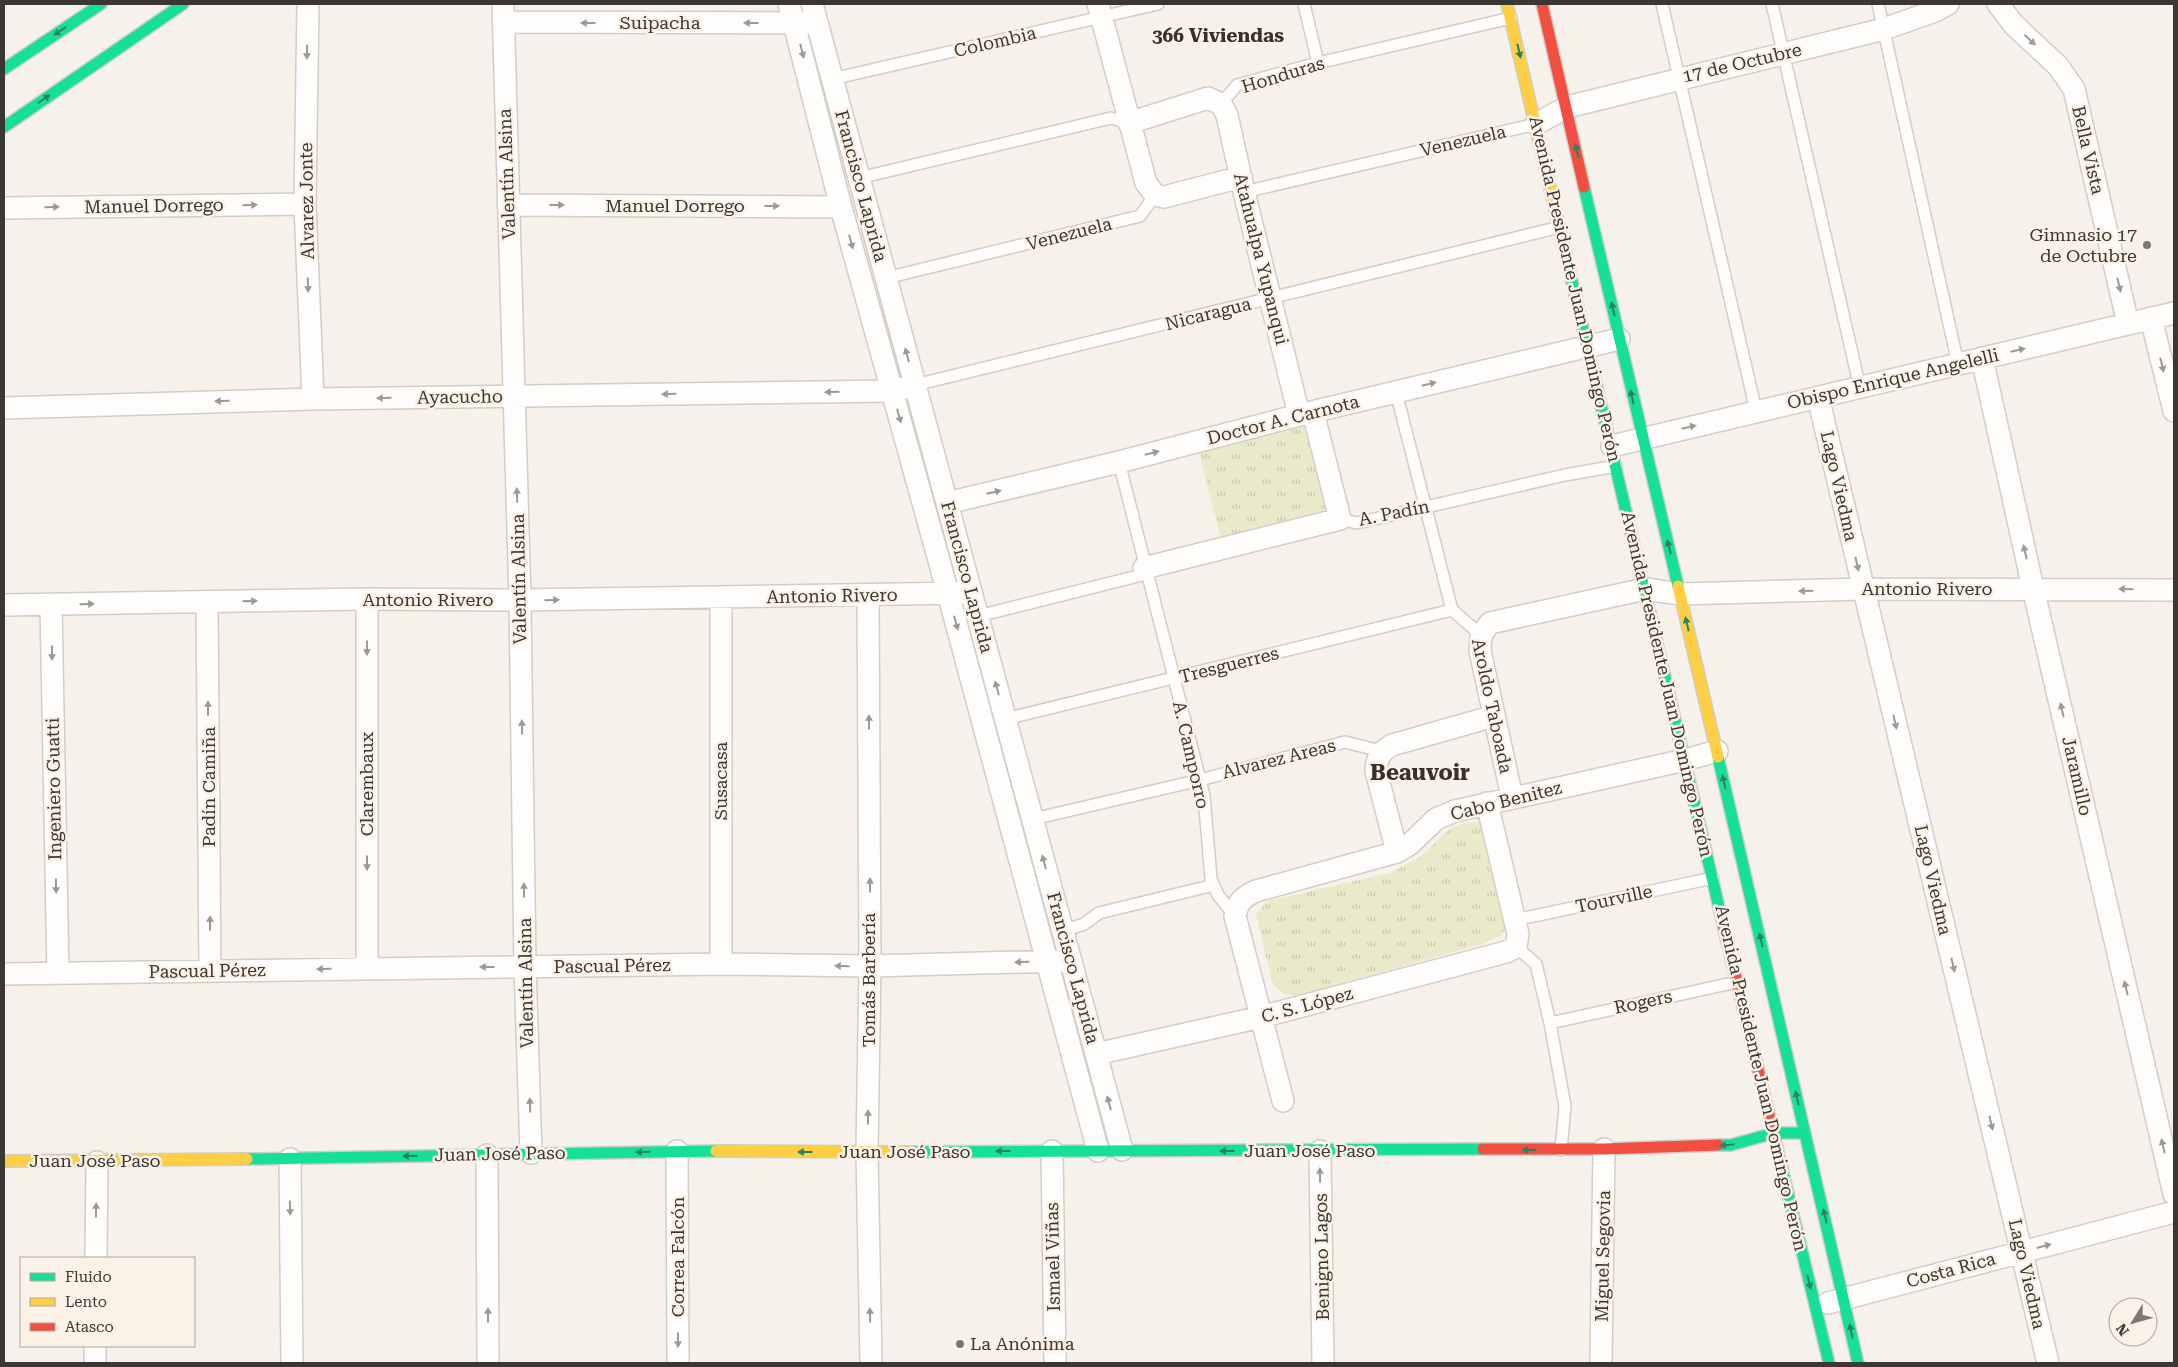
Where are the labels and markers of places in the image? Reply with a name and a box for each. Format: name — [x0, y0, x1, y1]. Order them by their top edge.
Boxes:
place label: Gimnasio 17 de Octubre — [2030, 224, 2137, 266]
marker: Gimnasio 17 de Octubre — [2141, 239, 2153, 251]
place label: La Anónima — [970, 1333, 1075, 1354]
marker: La Anónima — [954, 1338, 966, 1350]

